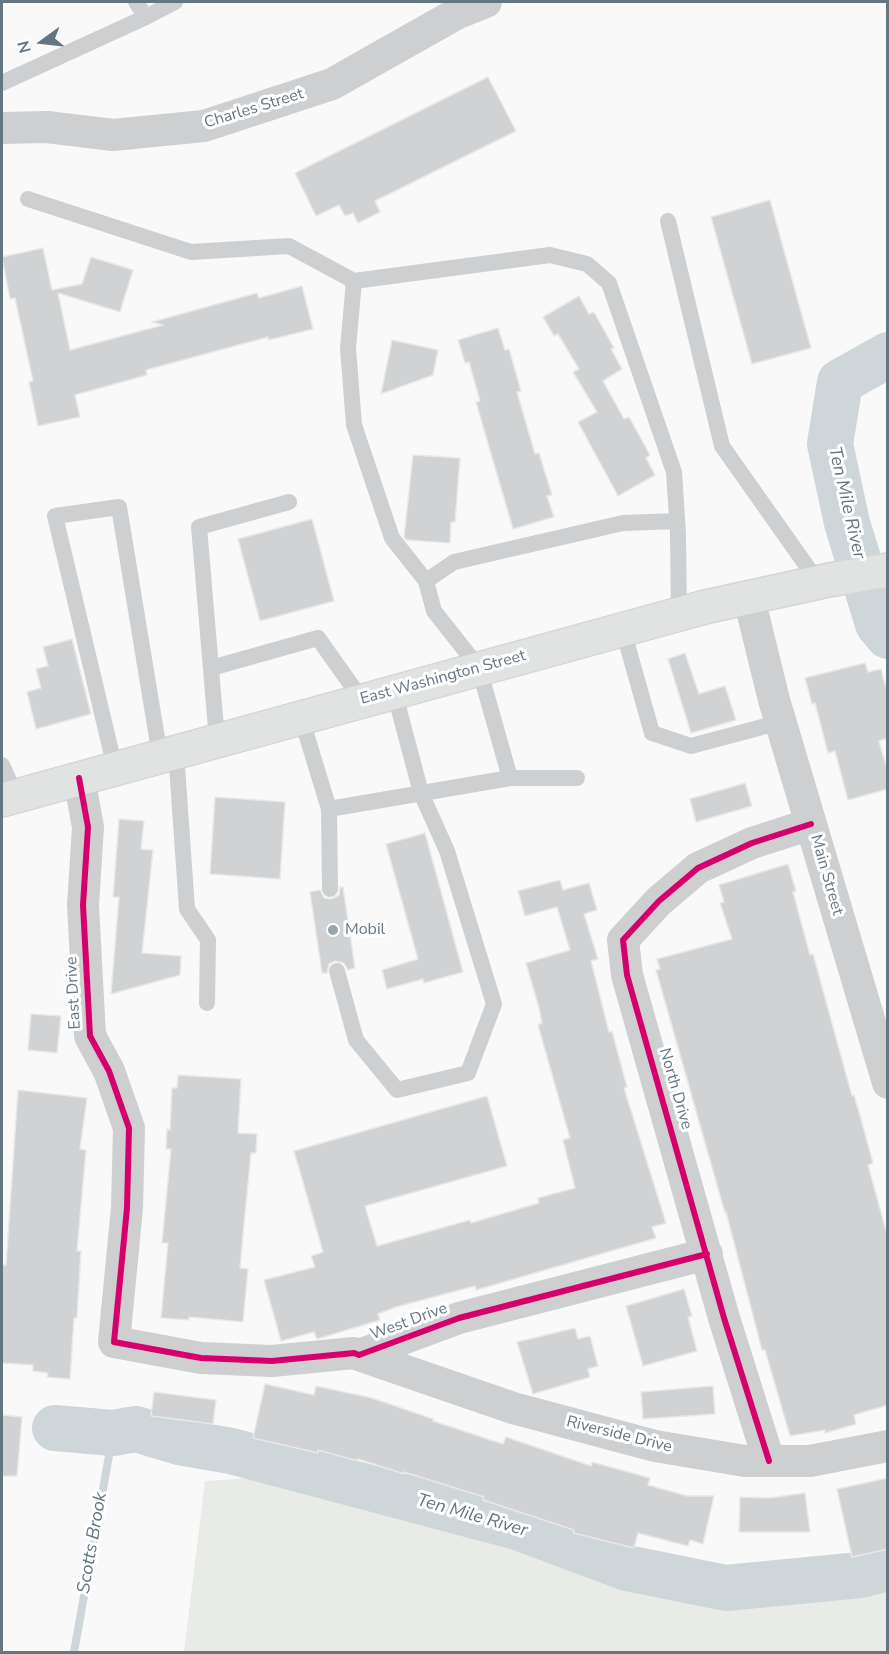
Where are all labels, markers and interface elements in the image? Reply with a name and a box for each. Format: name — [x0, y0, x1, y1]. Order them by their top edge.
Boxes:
north arrow — [12, 12, 72, 72]
text: N — [12, 38, 37, 55]
street label: Charles Street — [202, 85, 306, 133]
water label: Ten Mile River — [823, 445, 869, 561]
street label: East Washington Street — [358, 647, 528, 709]
street label: Main Street — [805, 833, 847, 917]
place label: Mobil — [345, 920, 385, 940]
marker: Mobil — [326, 923, 340, 937]
street label: East Drive — [63, 956, 85, 1030]
street label: North Drive — [654, 1046, 696, 1132]
street label: West Drive — [368, 1299, 450, 1345]
street label: Riverside Drive — [564, 1413, 674, 1457]
water label: Ten Mile River — [414, 1490, 530, 1542]
water label: Scotts Brook — [73, 1491, 113, 1595]

